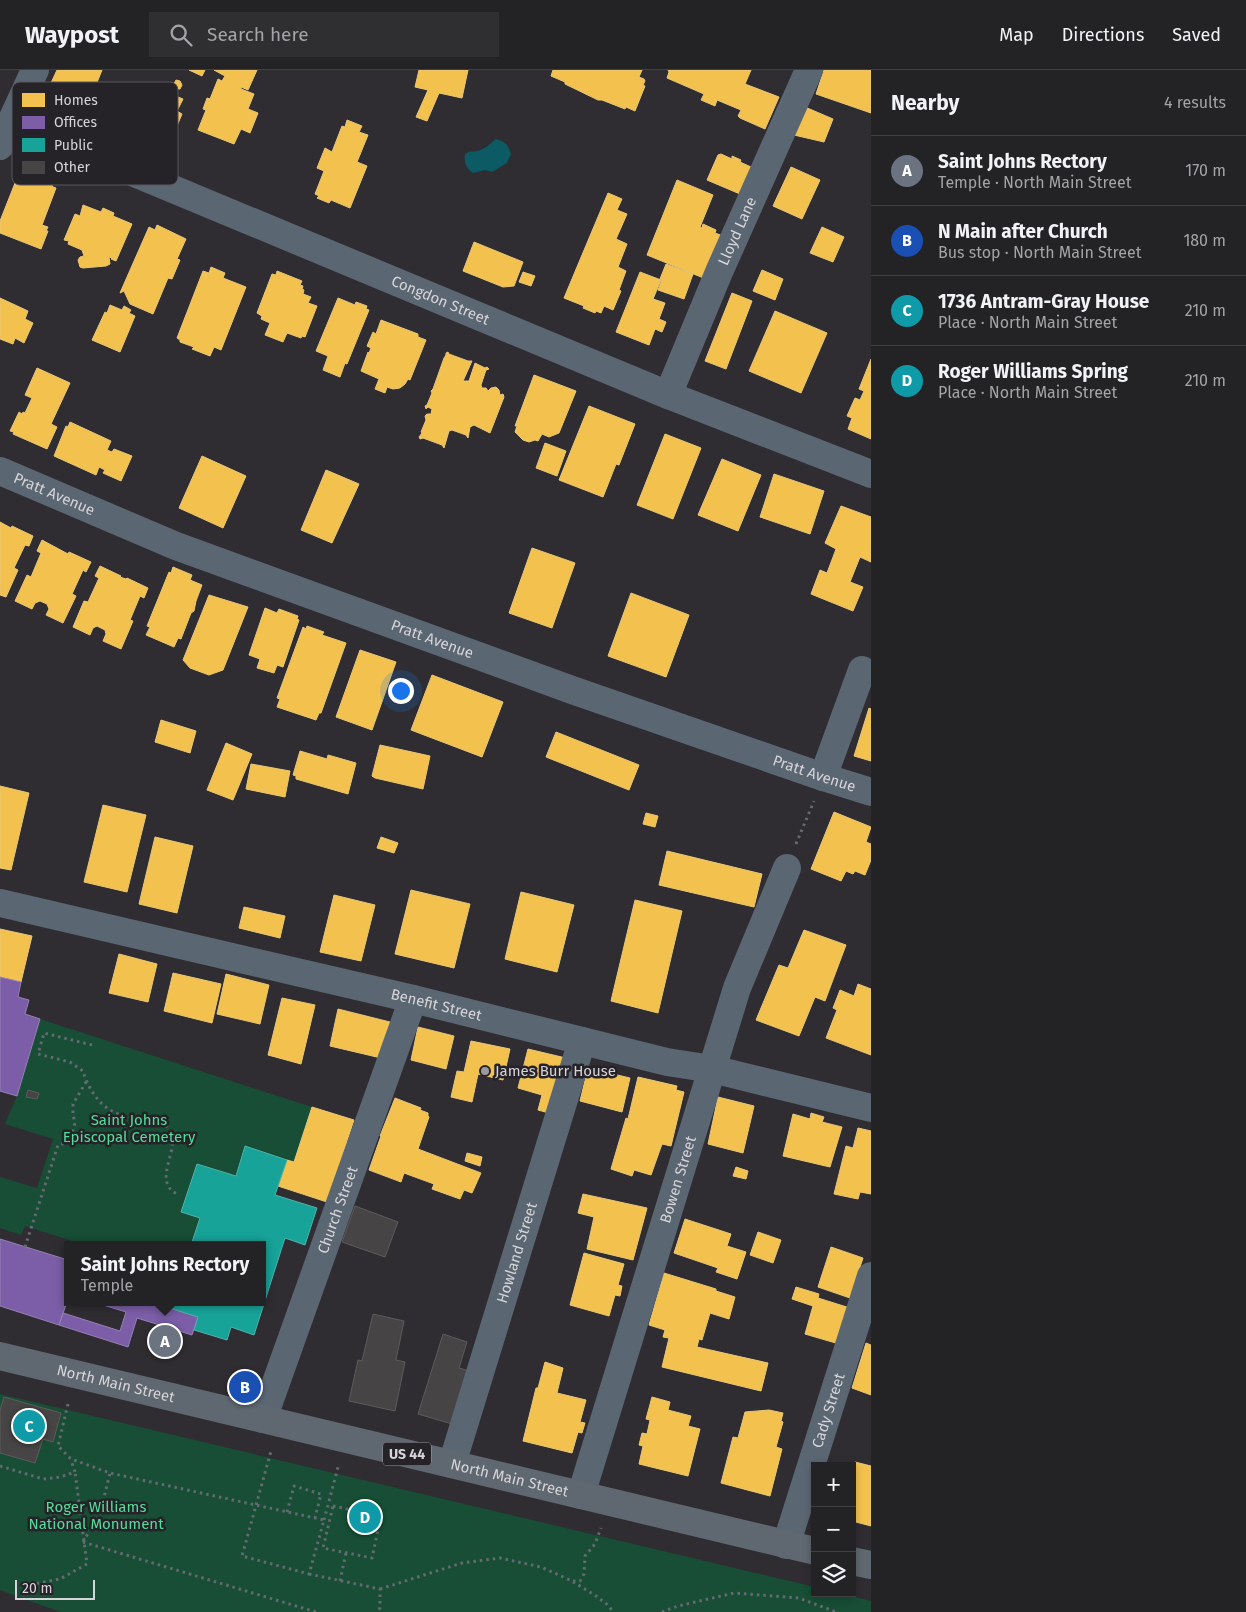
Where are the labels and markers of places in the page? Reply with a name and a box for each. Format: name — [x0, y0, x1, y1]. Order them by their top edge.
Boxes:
place label: James Burr House — [495, 1062, 616, 1080]
marker: James Burr House — [479, 1065, 491, 1077]
pin: A — [149, 1322, 181, 1360]
pin: B — [229, 1368, 261, 1406]
pin: C — [13, 1407, 45, 1445]
pin: D — [349, 1498, 381, 1536]

